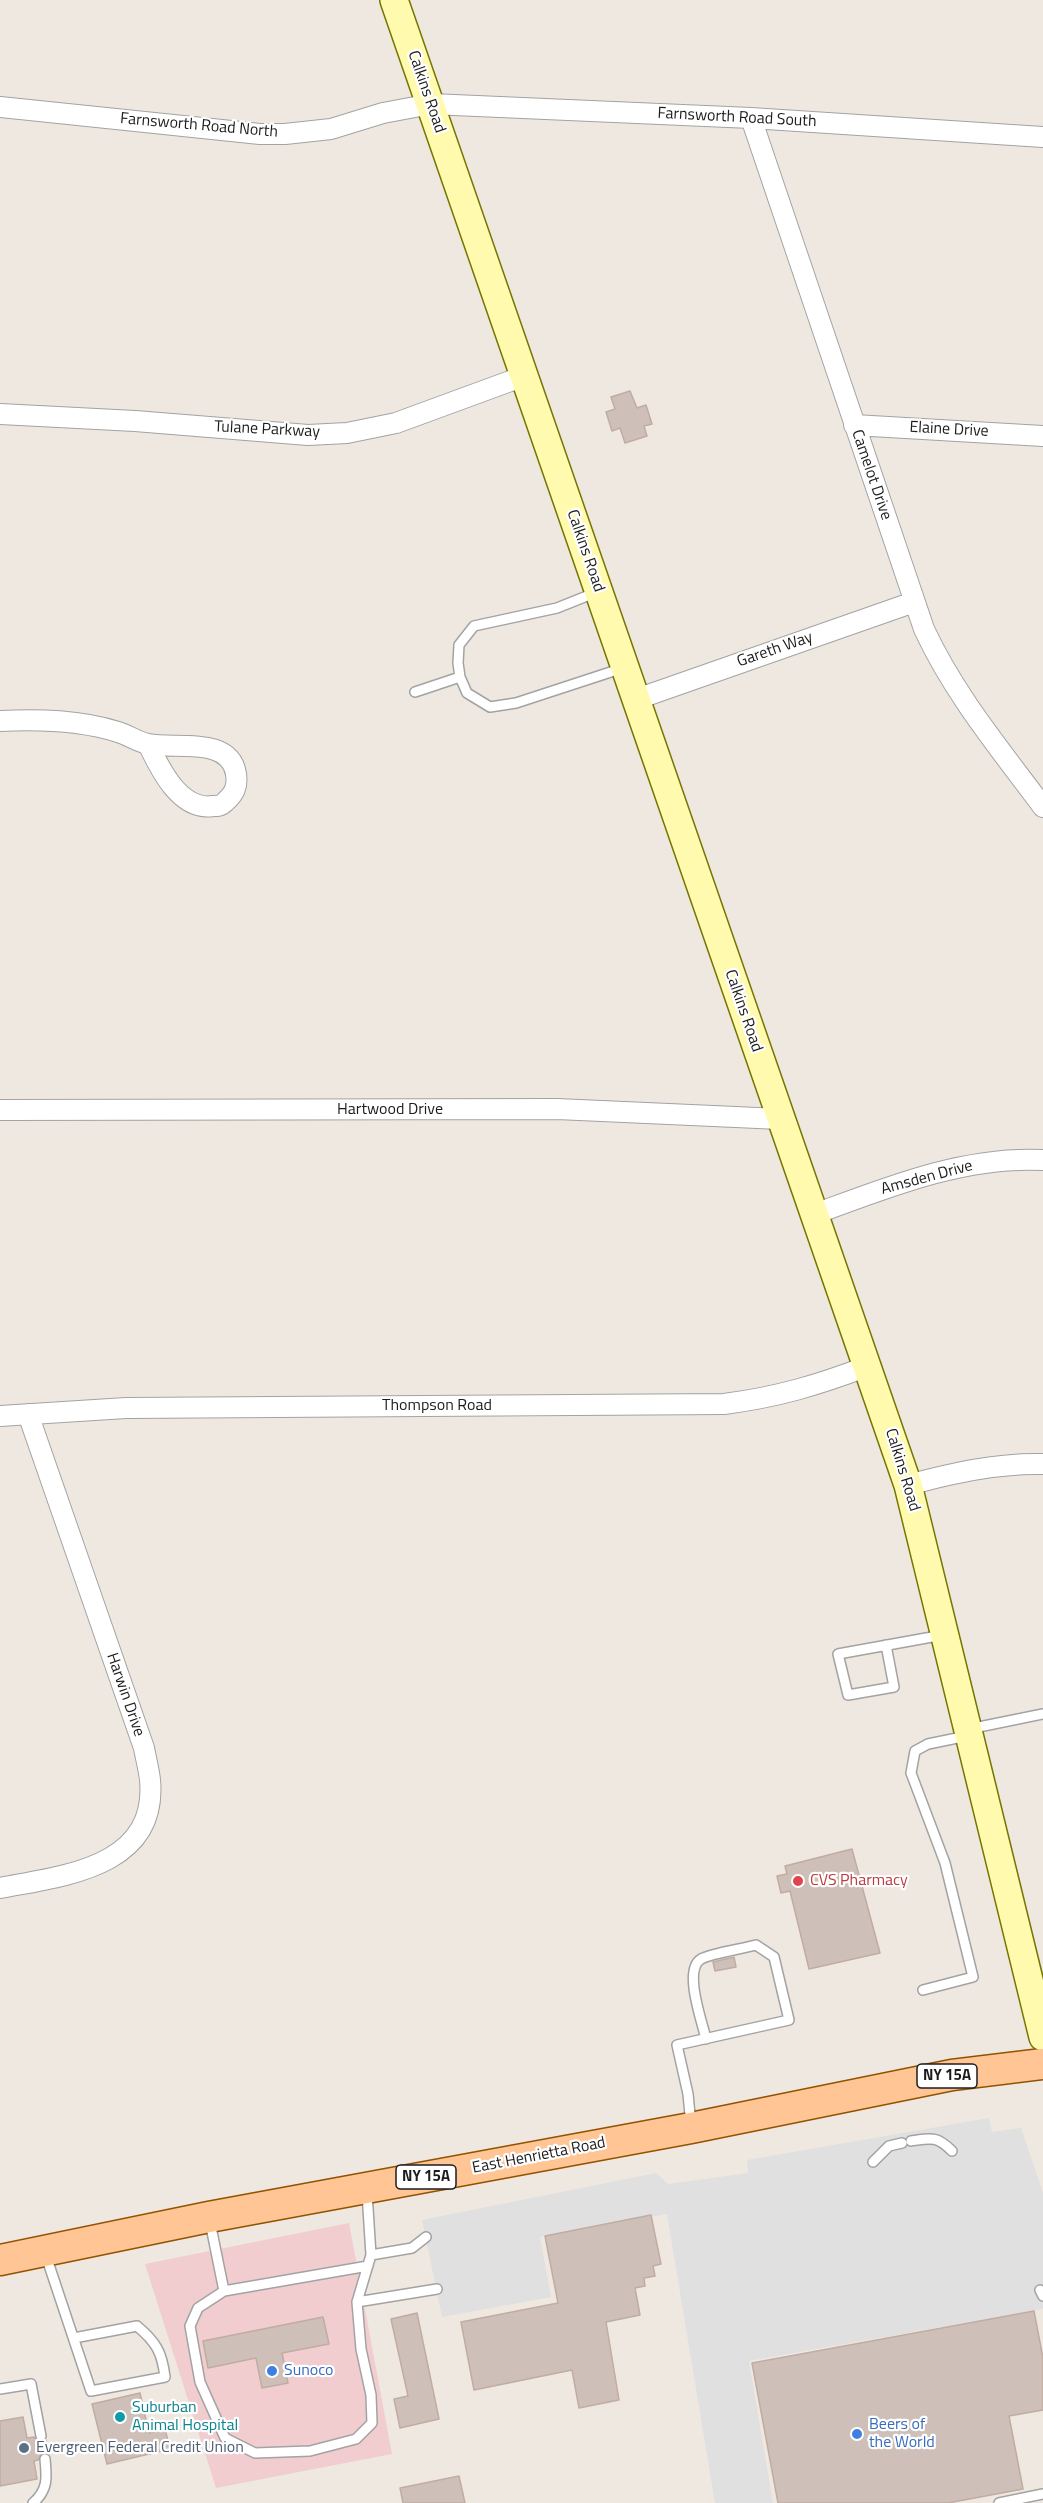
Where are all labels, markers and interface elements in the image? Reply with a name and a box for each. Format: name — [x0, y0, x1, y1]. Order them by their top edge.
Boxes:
street label: Calkins Road — [403, 48, 449, 136]
street label: Farnsworth Road South — [657, 104, 817, 132]
street label: Farnsworth Road North — [119, 110, 279, 142]
street label: Tulane Parkway — [214, 418, 320, 442]
street label: Elaine Drive — [909, 418, 989, 442]
street label: Camelot Drive — [847, 427, 895, 523]
street label: Calkins Road — [562, 507, 608, 595]
street label: Gareth Way — [735, 628, 815, 672]
street label: Calkins Road — [720, 967, 766, 1055]
street label: Hartwood Drive — [337, 1100, 443, 1120]
street label: Amsden Drive — [879, 1157, 975, 1199]
street label: Thompson Road — [382, 1396, 492, 1416]
street label: Calkins Road — [880, 1426, 924, 1514]
street label: Harwin Drive — [102, 1651, 148, 1739]
place label: CVS Pharmacy — [810, 1871, 908, 1891]
marker: CVS Pharmacy — [791, 1874, 805, 1888]
road number: NY 15A — [917, 2064, 977, 2088]
street label: East Henrietta Road — [471, 2134, 607, 2178]
road number: NY 15A — [396, 2165, 456, 2189]
place label: Sunoco — [284, 2361, 334, 2381]
marker: Sunoco — [265, 2364, 279, 2378]
place label: Suburban Animal Hospital — [132, 2398, 238, 2436]
marker: Suburban Animal Hospital — [113, 2410, 127, 2424]
place label: Beers of the World — [869, 2415, 935, 2453]
marker: Beers of the World — [850, 2427, 864, 2441]
place label: Evergreen Federal Credit Union — [36, 2438, 244, 2458]
marker: Evergreen Federal Credit Union — [17, 2441, 31, 2455]

